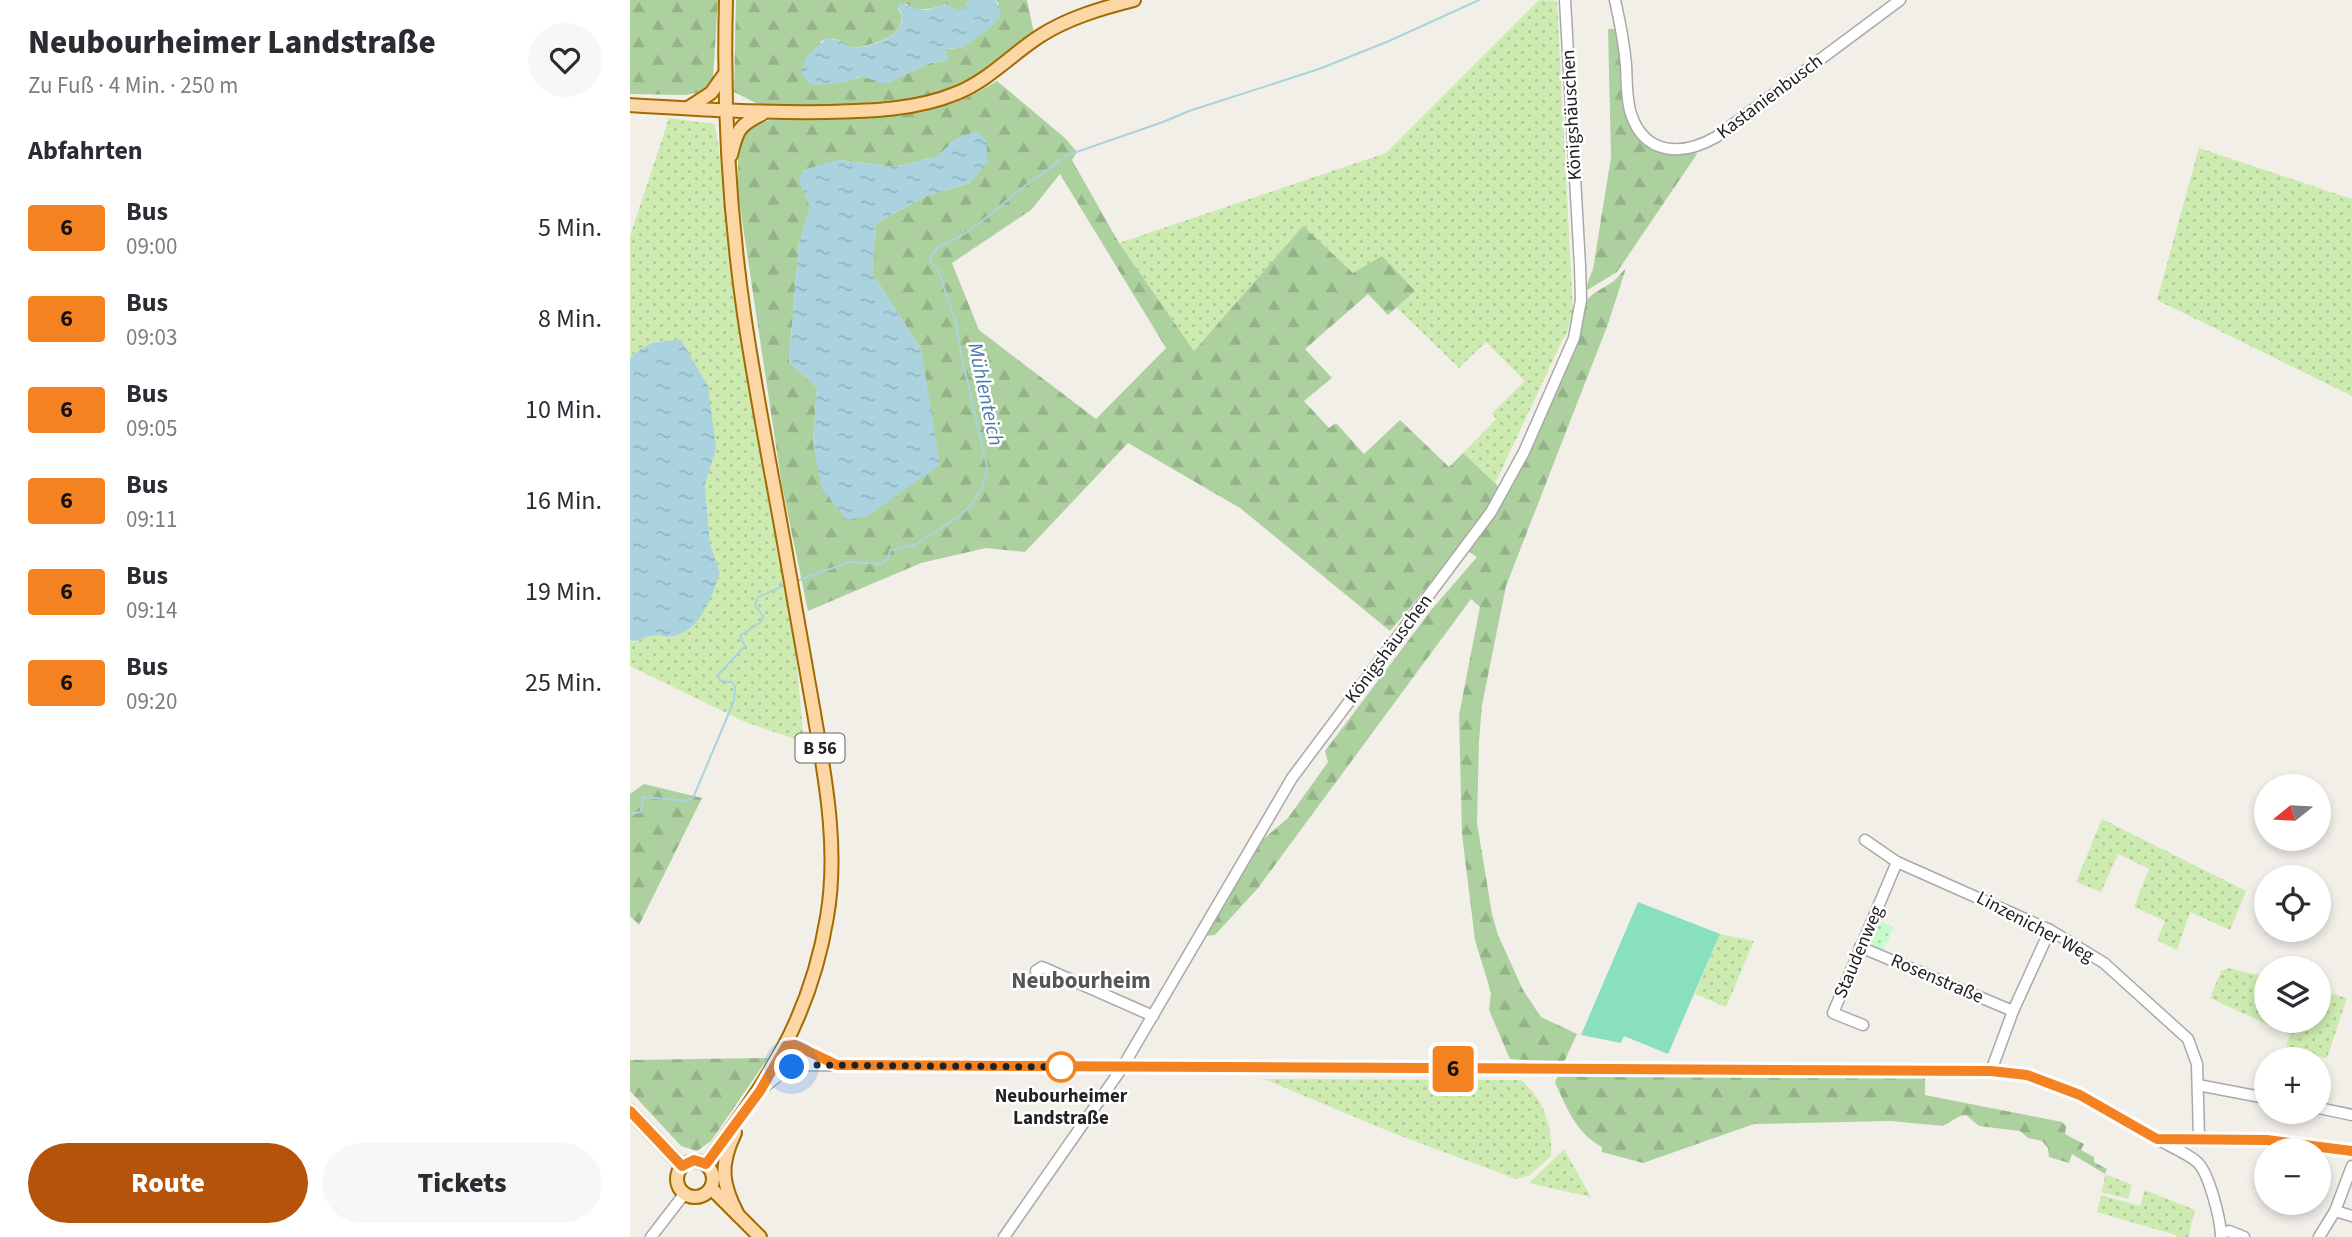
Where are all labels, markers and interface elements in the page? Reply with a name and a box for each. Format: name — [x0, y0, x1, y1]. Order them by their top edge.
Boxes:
text: Neubourheimer Landstraße — [28, 19, 436, 66]
button: heart — [528, 23, 602, 97]
street label: Kastanienbusch — [1711, 48, 1829, 146]
street label: Königshäuschen — [1555, 49, 1589, 181]
text: Zu Fuß · 4 Min. · 250 m — [28, 69, 238, 102]
text: Abfahrten — [28, 132, 143, 169]
text: Bus — [126, 193, 168, 230]
text: 5 Min. — [538, 209, 602, 246]
text: 6 — [60, 210, 73, 245]
text: 09:00 — [126, 230, 177, 263]
text: Bus — [126, 284, 168, 321]
text: 8 Min. — [538, 300, 602, 337]
text: 6 — [60, 301, 73, 336]
text: 09:03 — [126, 321, 177, 354]
water label: Mühlenteich — [960, 340, 1012, 448]
text: Bus — [126, 375, 168, 412]
text: 10 Min. — [525, 391, 602, 428]
text: 6 — [60, 392, 73, 427]
text: 09:05 — [126, 412, 177, 445]
text: Bus — [126, 466, 168, 503]
text: 16 Min. — [525, 482, 602, 519]
text: 6 — [60, 483, 73, 518]
text: 09:11 — [126, 503, 177, 536]
text: Bus — [126, 557, 168, 594]
text: 19 Min. — [525, 573, 602, 610]
text: 6 — [60, 574, 73, 609]
street label: Königshäuschen — [1339, 589, 1439, 709]
text: 09:14 — [126, 594, 177, 627]
text: Bus — [126, 648, 168, 685]
text: 25 Min. — [525, 664, 602, 701]
text: 6 — [60, 665, 73, 700]
text: 09:20 — [126, 685, 177, 718]
road number: B 56 — [796, 734, 844, 762]
north arrow — [2254, 774, 2331, 850]
map controls — [2254, 774, 2331, 1215]
button: locate — [2254, 865, 2331, 942]
street label: Linzenicher Weg — [1972, 885, 2099, 969]
street label: Staudenweg — [1827, 901, 1891, 1003]
street label: Rosenstraße — [1886, 947, 1988, 1011]
button: layers — [2254, 956, 2331, 1033]
district label: Neubourheim — [1011, 964, 1151, 997]
line badge: 6 — [1430, 1046, 1476, 1092]
button: + — [2254, 1047, 2331, 1124]
your location — [774, 1049, 809, 1084]
text: 6 — [1447, 1051, 1459, 1086]
marker: Neubourheimer Landstraße — [1046, 1052, 1076, 1082]
place label: Neubourheimer Landstraße — [995, 1083, 1128, 1132]
button: − — [2254, 1138, 2331, 1215]
button: Route — [28, 1143, 308, 1223]
button: Tickets — [322, 1143, 602, 1223]

